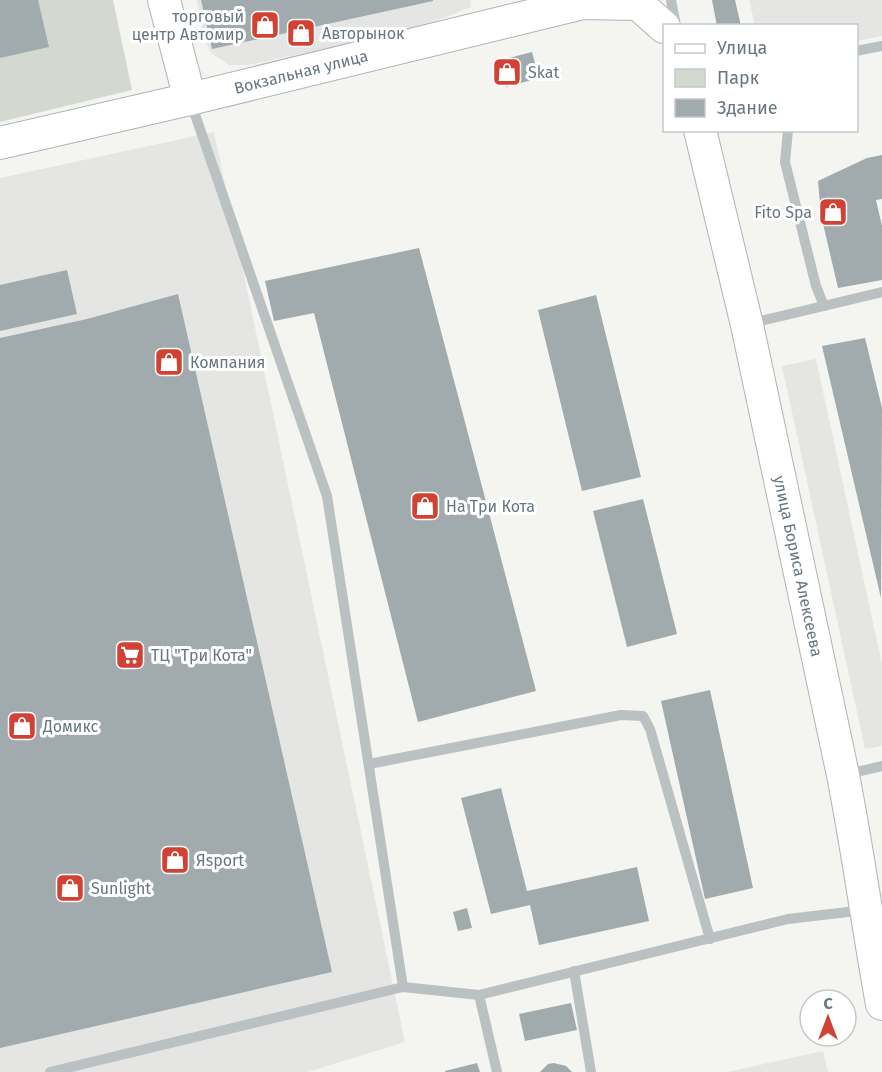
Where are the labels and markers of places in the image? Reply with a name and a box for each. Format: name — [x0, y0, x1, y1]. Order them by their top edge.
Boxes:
place label: торговый центр Автомир — [132, 7, 244, 44]
shop icon: торговый центр Автомир — [249, 9, 281, 41]
shop icon: Авторынок — [285, 17, 317, 49]
place label: Авторынок — [322, 24, 405, 43]
shop icon: Skat — [491, 56, 523, 88]
place label: Skat — [528, 63, 559, 82]
shop icon: Fito Spa — [817, 196, 849, 228]
place label: Fito Spa — [754, 203, 812, 222]
shop icon: Компания — [153, 346, 185, 378]
place label: Компания — [190, 353, 265, 372]
shop icon: На Три Кота — [409, 490, 441, 522]
place label: На Три Кота — [446, 497, 535, 516]
supermarket icon: ТЦ "Три Кота" — [114, 639, 146, 671]
place label: ТЦ "Три Кота" — [151, 646, 252, 665]
shop icon: Домикс — [6, 710, 38, 742]
place label: Домикс — [42, 717, 99, 736]
shop icon: Яsport — [159, 844, 191, 876]
place label: Яsport — [196, 851, 244, 870]
shop icon: Sunlight — [54, 872, 86, 904]
place label: Sunlight — [91, 879, 151, 898]

